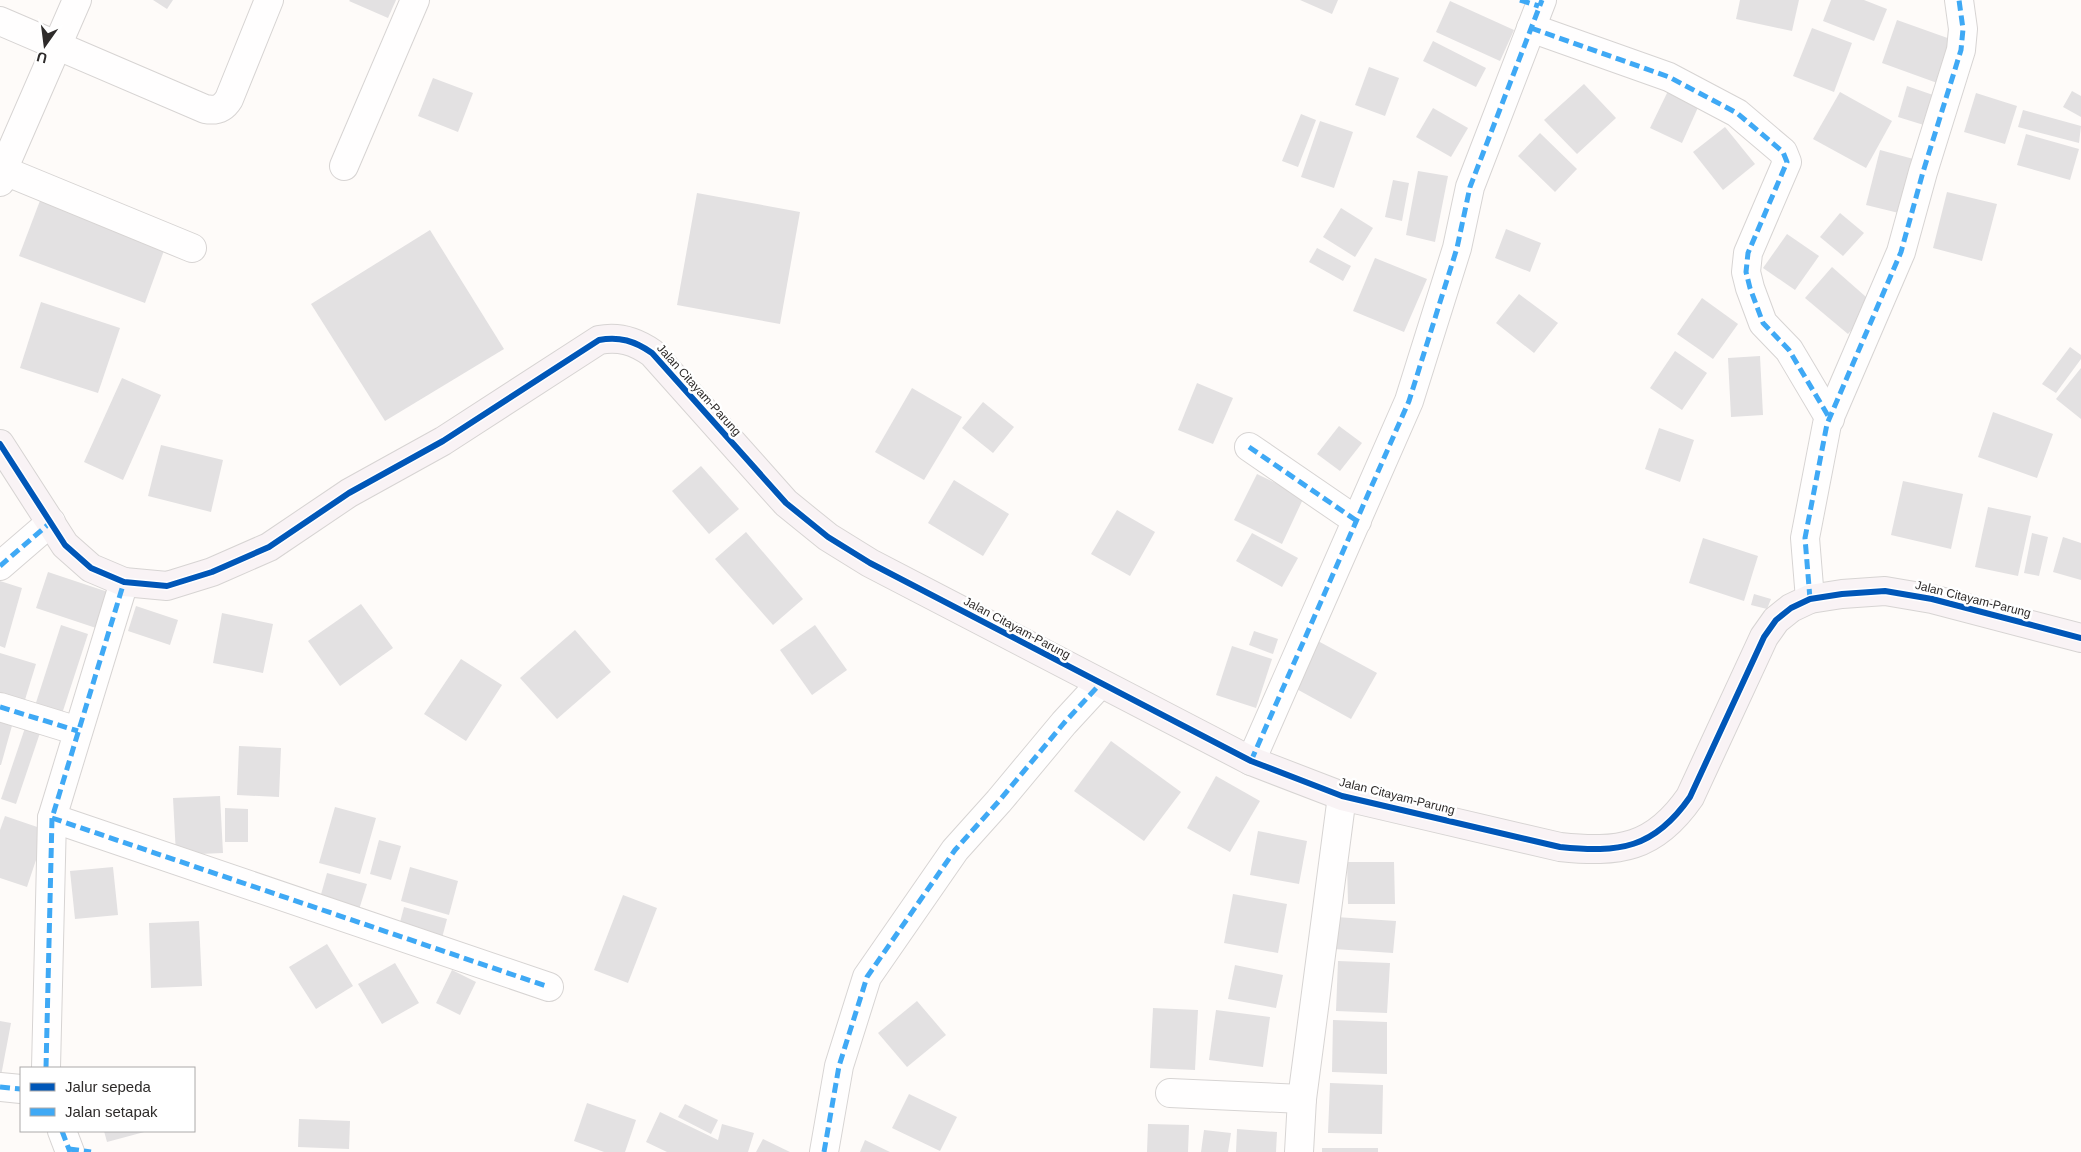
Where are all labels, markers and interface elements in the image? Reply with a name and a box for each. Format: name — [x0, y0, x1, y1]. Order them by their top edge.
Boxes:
north arrow — [20, 20, 70, 70]
text: U — [35, 49, 49, 67]
street label: Jalan Citayam-Parung — [654, 341, 744, 439]
street label: Jalan Citayam-Parung — [1914, 578, 2032, 620]
street label: Jalan Citayam-Parung — [961, 594, 1073, 662]
street label: Jalan Citayam-Parung — [1338, 775, 1456, 817]
legend — [20, 1067, 195, 1132]
text: Jalur sepeda — [65, 1078, 152, 1095]
text: Jalan setapak — [65, 1103, 158, 1120]

